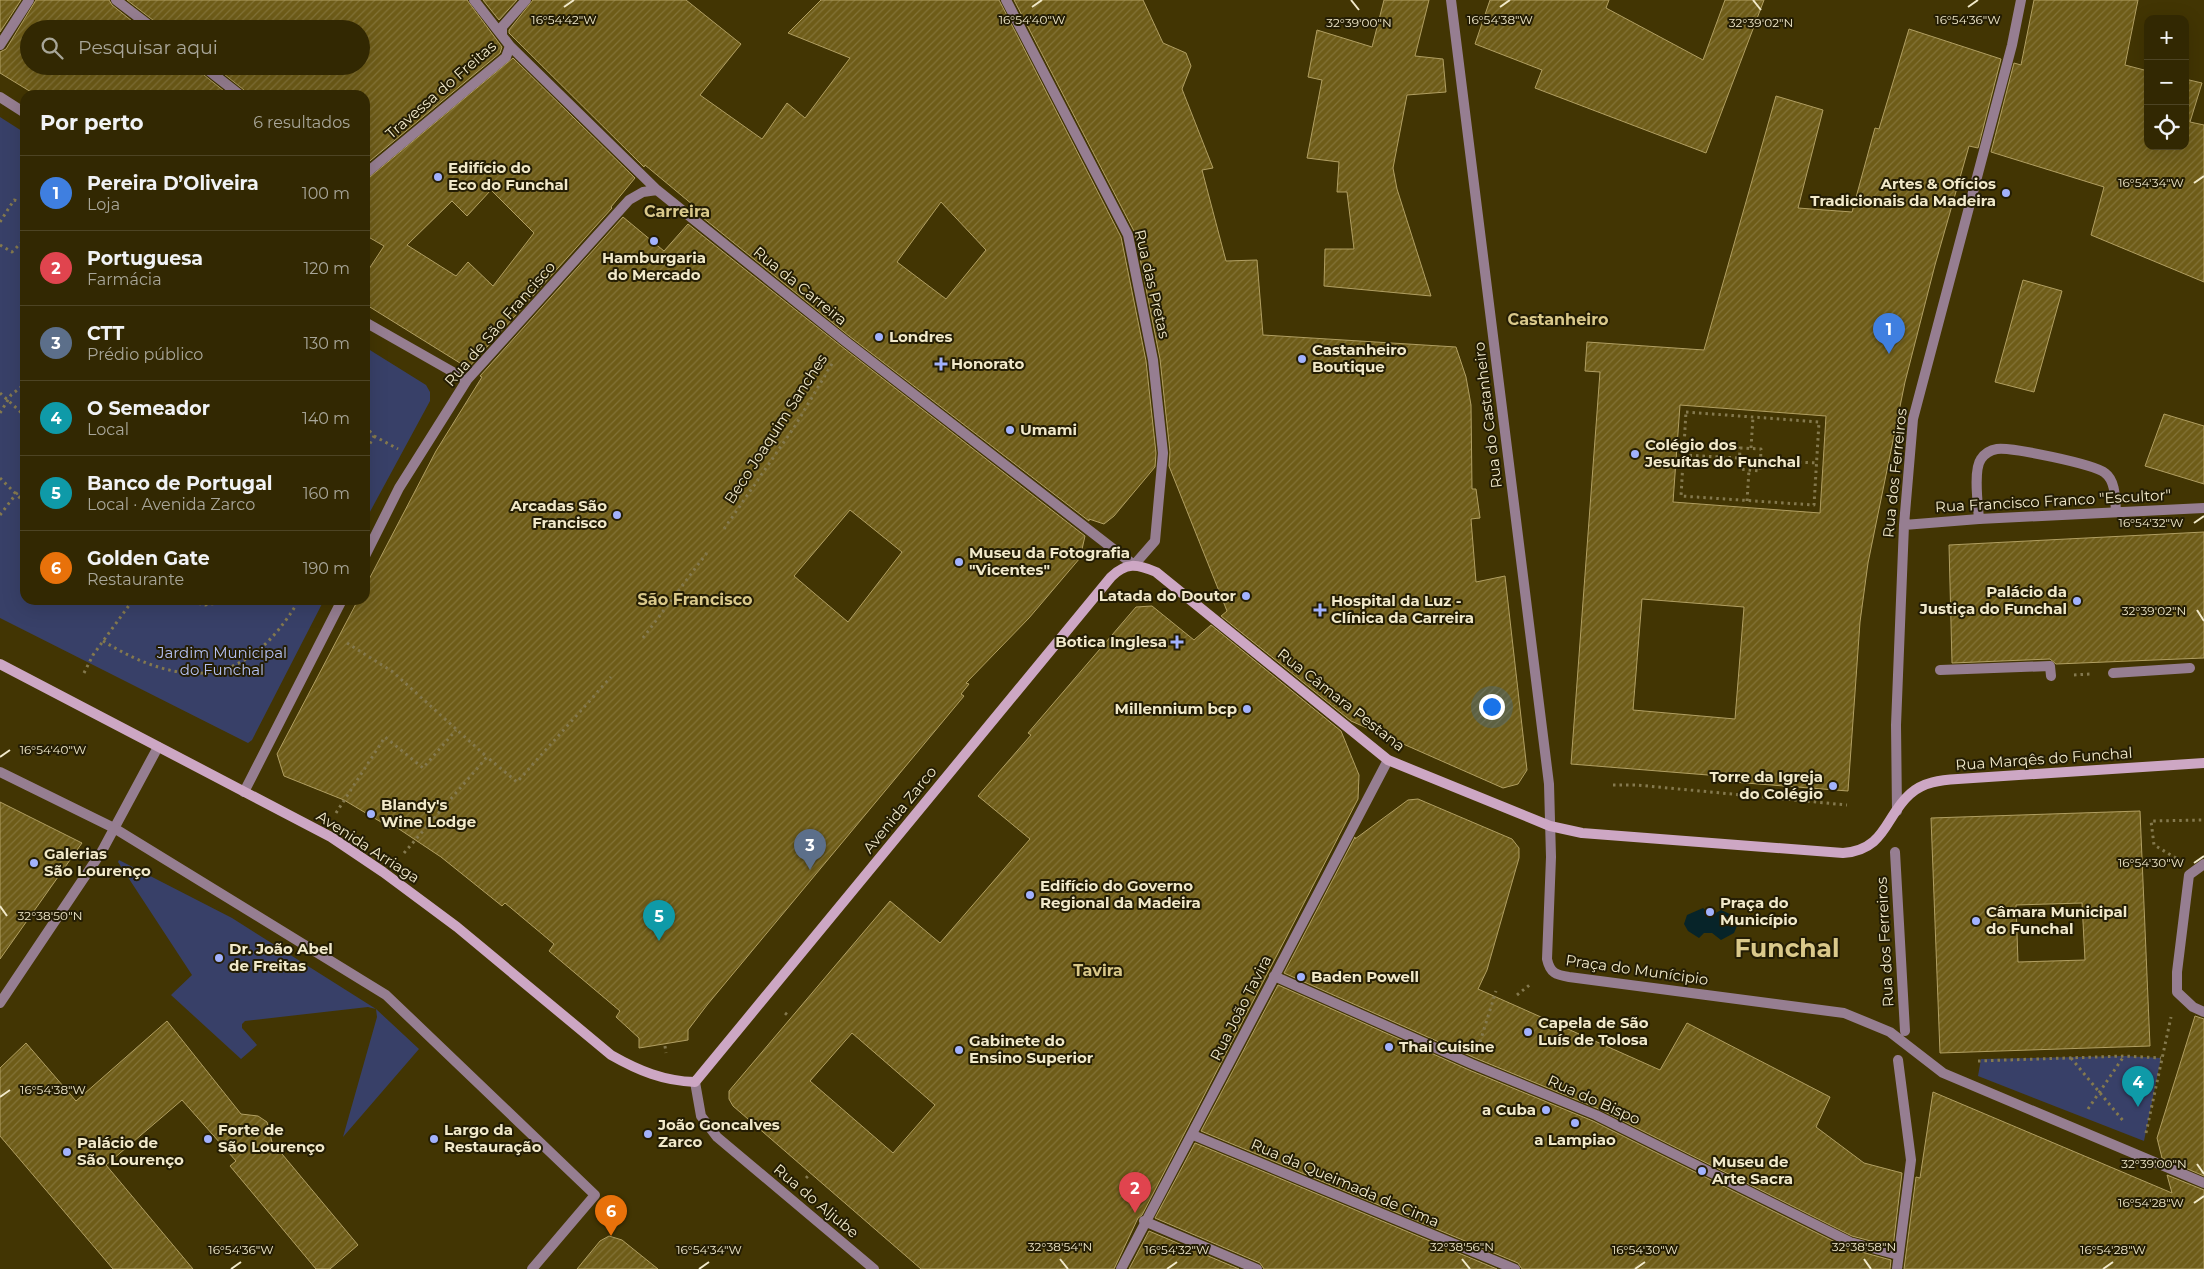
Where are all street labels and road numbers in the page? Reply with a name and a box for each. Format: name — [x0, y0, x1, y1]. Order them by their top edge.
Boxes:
street label: Travessa do Freitas — [381, 36, 500, 143]
street label: Rua das Pretas — [1131, 228, 1174, 340]
street label: Rua da Carreira — [750, 242, 851, 329]
street label: Rua de São Francisco — [440, 257, 559, 390]
street label: Rua do Castanheiro — [1469, 341, 1506, 489]
street label: Beco Joaquim Sanches — [720, 350, 831, 507]
street label: Rua dos Ferreiros — [1878, 407, 1911, 539]
street label: Rua Francisco Franco "Escultor" — [1935, 485, 2171, 516]
street label: Rua Câmara Pestana — [1274, 644, 1409, 755]
street label: Rua Marqês do Funchal — [1955, 743, 2133, 774]
street label: Avenida Zarco — [859, 762, 941, 857]
street label: Avenida Arriaga — [313, 806, 423, 887]
street label: Rua dos Ferreiros — [1872, 877, 1897, 1008]
street label: Praça do Munícipio — [1564, 950, 1710, 989]
street label: Rua João Tavira — [1206, 952, 1275, 1064]
street label: Rua do Bispo — [1545, 1071, 1643, 1128]
street label: Rua da Queimada de Cima — [1248, 1134, 1442, 1231]
street label: Rua do Aljube — [770, 1159, 863, 1242]

